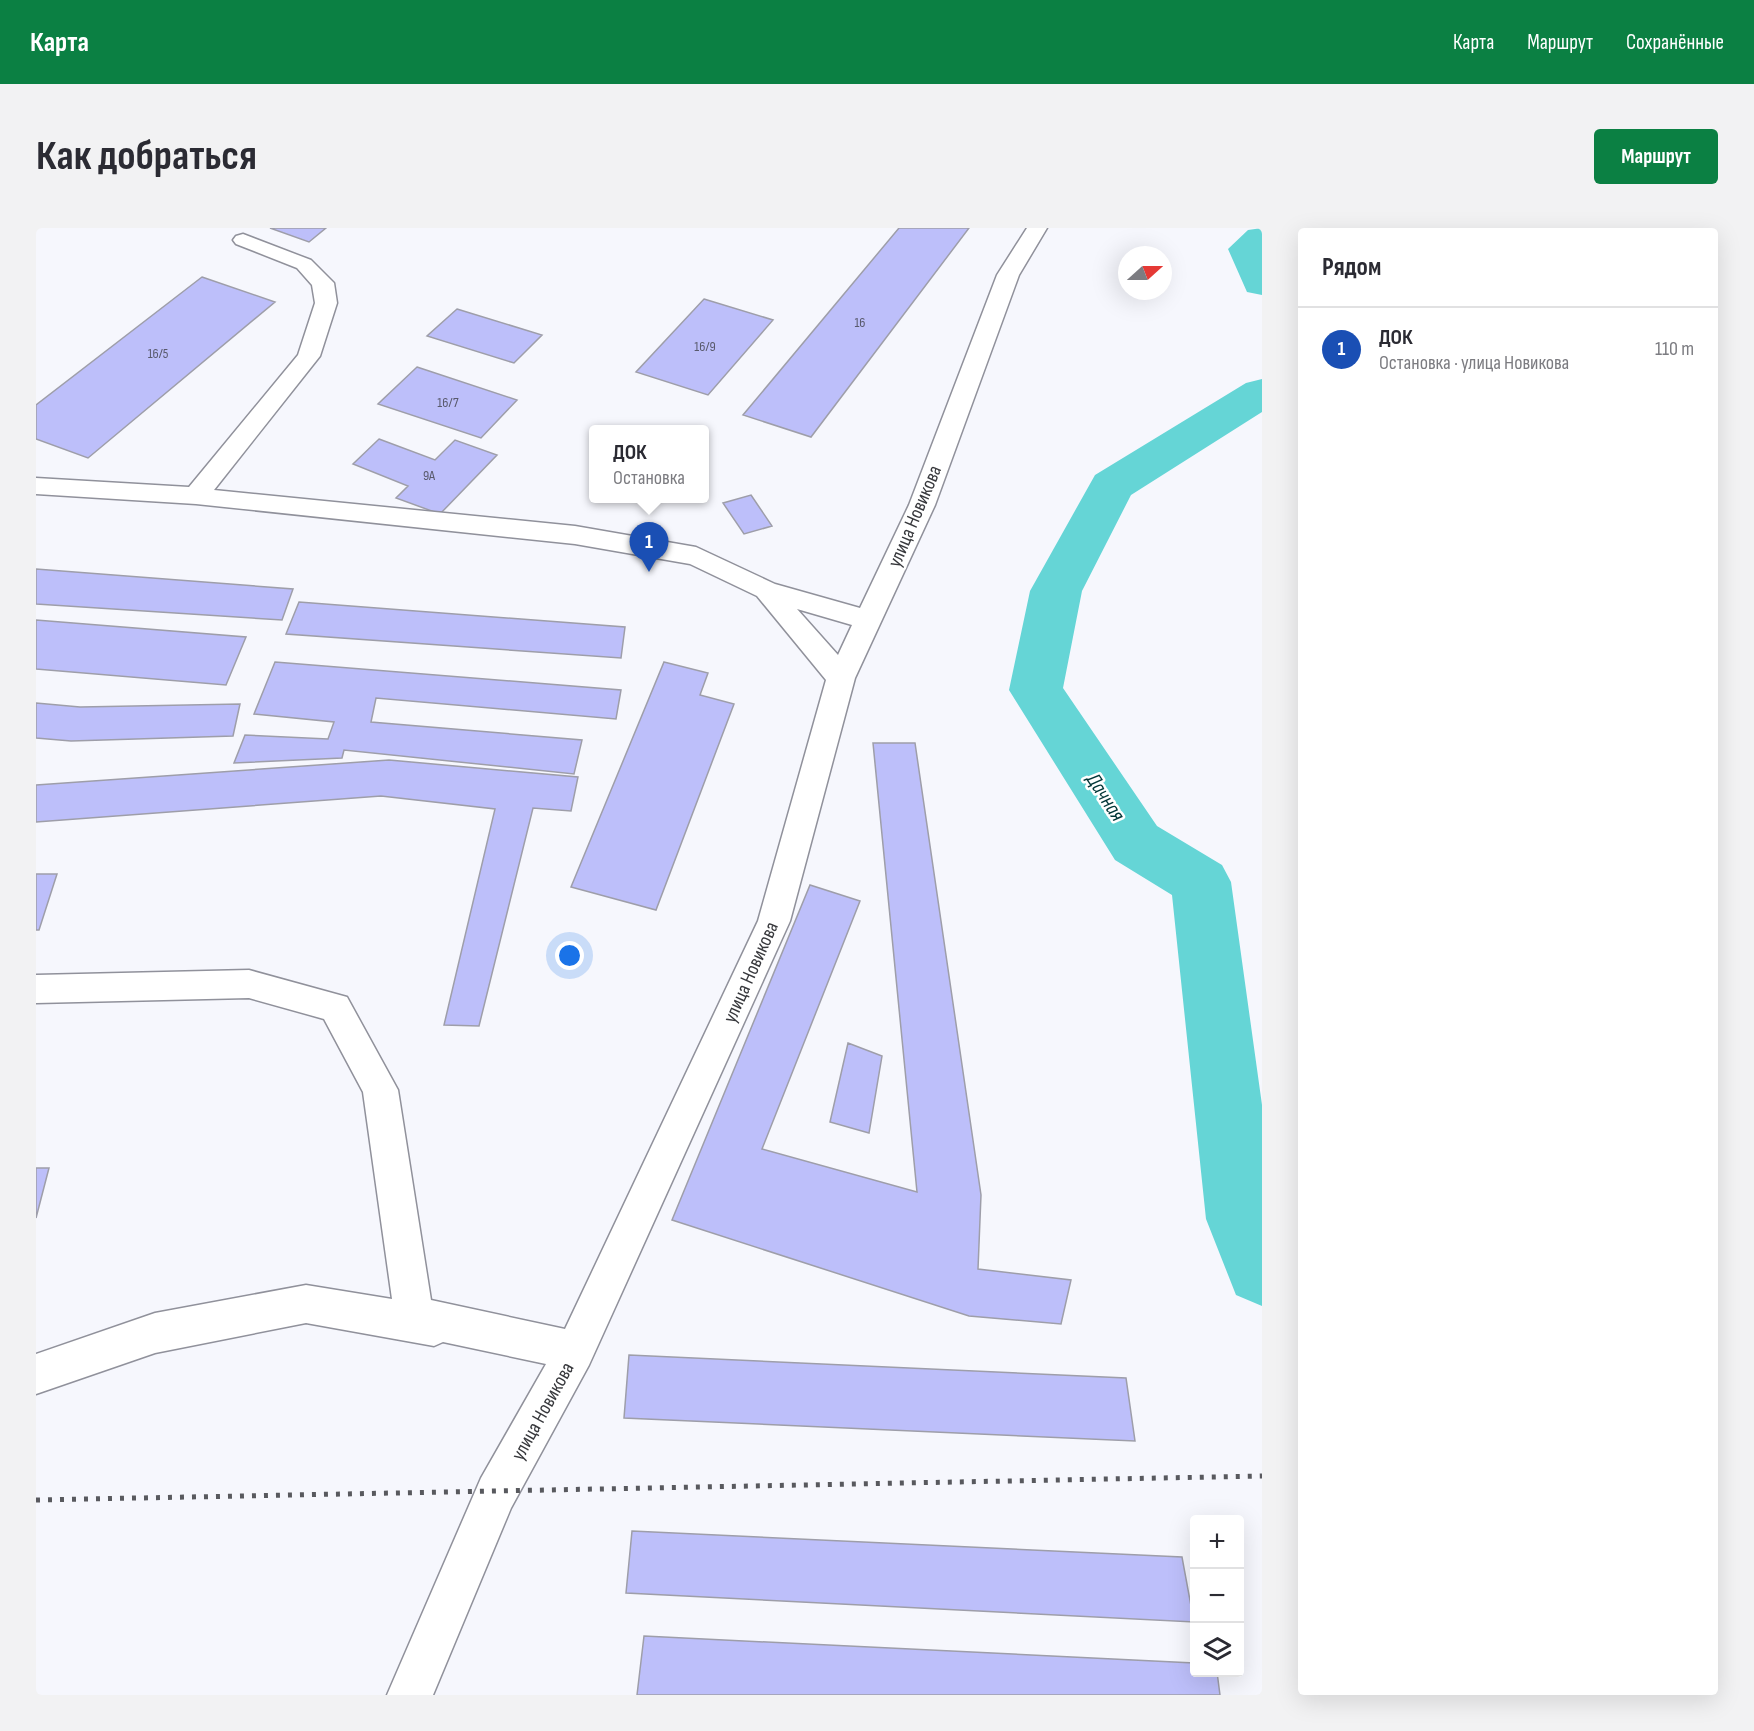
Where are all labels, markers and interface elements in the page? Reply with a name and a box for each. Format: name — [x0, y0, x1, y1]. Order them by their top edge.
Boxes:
text: Карта — [30, 26, 89, 59]
text: Карта — [1453, 30, 1494, 55]
text: Маршрут — [1527, 30, 1593, 55]
text: Сохранённые — [1626, 30, 1724, 55]
button: Маршрут — [1594, 129, 1718, 184]
text: Как добраться — [36, 131, 257, 182]
north arrow — [1118, 246, 1172, 300]
text: Рядом — [1322, 252, 1381, 283]
house number: 16 — [854, 314, 866, 331]
text: ДОК — [1379, 324, 1413, 351]
text: 1 — [1338, 337, 1345, 361]
text: 110 m — [1655, 337, 1694, 361]
house number: 16/9 — [694, 338, 716, 355]
house number: 16/5 — [148, 345, 169, 362]
text: Остановка · улица Новикова — [1379, 351, 1569, 375]
house number: 16/7 — [437, 394, 459, 411]
popup — [589, 425, 709, 503]
text: ДОК — [613, 439, 647, 466]
street label: улица Новикова — [883, 462, 947, 571]
text: Остановка — [613, 466, 685, 490]
house number: 9А — [423, 467, 436, 484]
pin: 1 — [630, 522, 668, 572]
water label: Дачная — [1080, 768, 1130, 826]
street label: улица Новикова — [718, 918, 784, 1027]
your location — [555, 941, 584, 970]
street label: улица Новикова — [506, 1358, 580, 1465]
map controls — [1190, 1515, 1244, 1677]
button: + — [1190, 1515, 1244, 1569]
button: − — [1190, 1569, 1244, 1623]
button: layers — [1190, 1623, 1244, 1677]

